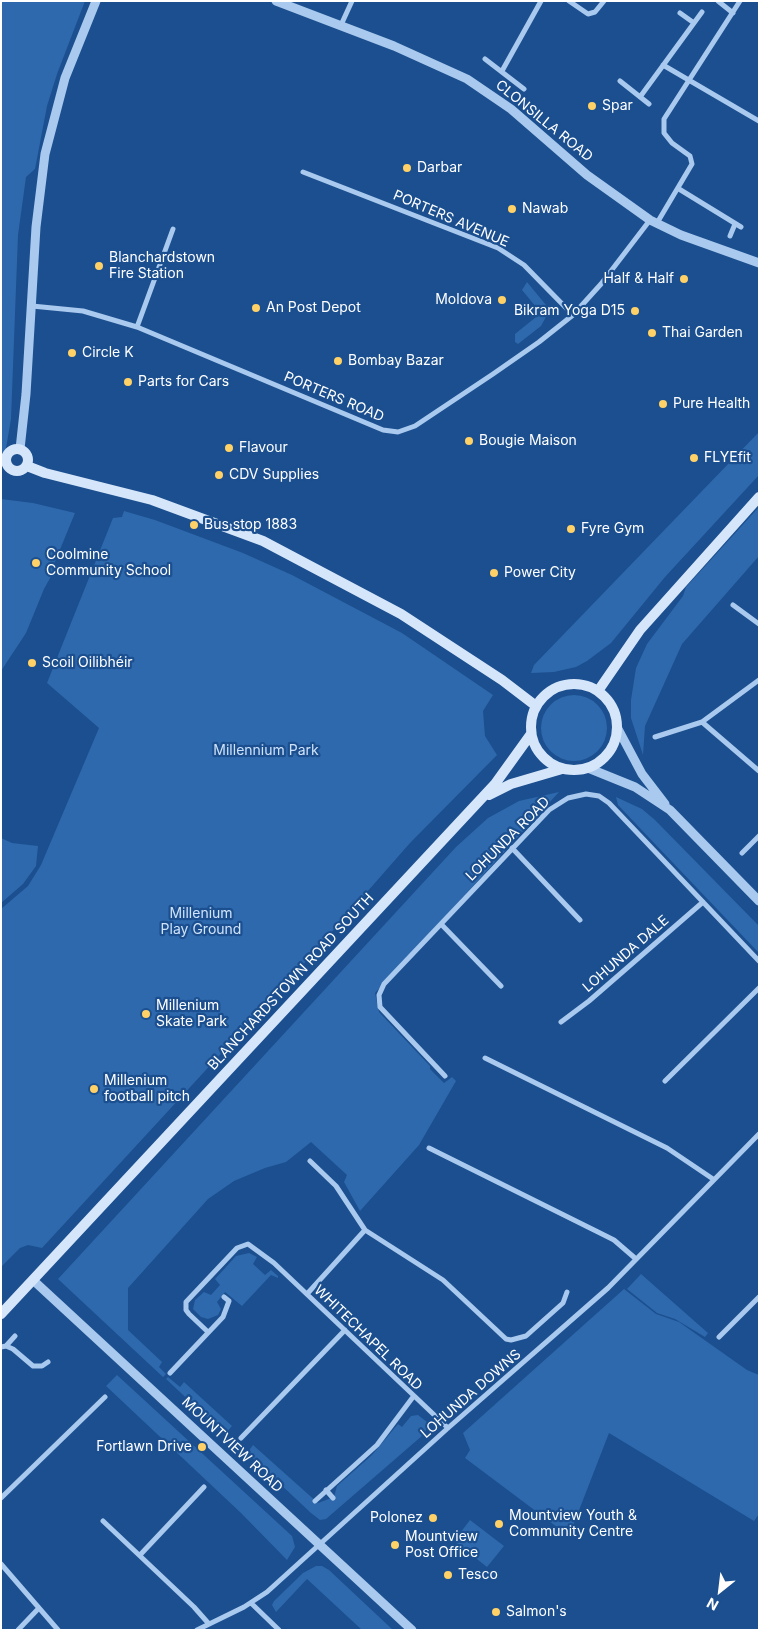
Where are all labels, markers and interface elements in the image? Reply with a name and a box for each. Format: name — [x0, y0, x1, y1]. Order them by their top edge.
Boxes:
street label: CLONSILLA ROAD — [492, 77, 596, 165]
place label: Spar — [602, 98, 633, 114]
marker: Spar — [586, 100, 598, 112]
place label: Darbar — [417, 160, 462, 176]
marker: Darbar — [401, 162, 413, 174]
street label: PORTERS AVENUE — [391, 187, 511, 251]
place label: Nawab — [522, 201, 568, 217]
marker: Nawab — [506, 203, 518, 215]
place label: Blanchardstown Fire Station — [109, 250, 215, 282]
marker: Blanchardstown Fire Station — [93, 260, 105, 272]
place label: Half & Half — [603, 271, 674, 287]
marker: Half & Half — [678, 273, 690, 285]
place label: Moldova — [435, 292, 492, 308]
marker: Moldova — [496, 294, 508, 306]
place label: An Post Depot — [266, 300, 361, 316]
marker: An Post Depot — [250, 302, 262, 314]
place label: Bikram Yoga D15 — [514, 303, 625, 319]
marker: Bikram Yoga D15 — [629, 305, 641, 317]
place label: Thai Garden — [662, 325, 743, 341]
marker: Thai Garden — [646, 327, 658, 339]
place label: Circle K — [82, 345, 134, 361]
marker: Circle K — [66, 347, 78, 359]
place label: Bombay Bazar — [348, 353, 444, 369]
marker: Bombay Bazar — [332, 355, 344, 367]
street label: PORTERS ROAD — [281, 368, 387, 426]
place label: Parts for Cars — [138, 374, 229, 390]
marker: Parts for Cars — [122, 376, 134, 388]
place label: Pure Health — [673, 396, 750, 412]
marker: Pure Health — [657, 398, 669, 410]
place label: Bougie Maison — [479, 433, 577, 449]
marker: Bougie Maison — [463, 435, 475, 447]
place label: Flavour — [239, 440, 288, 456]
marker: Flavour — [223, 442, 235, 454]
place label: FLYEfit — [704, 450, 751, 466]
marker: FLYEfit — [688, 452, 700, 464]
place label: CDV Supplies — [229, 467, 319, 483]
marker: CDV Supplies — [213, 469, 225, 481]
place label: Bus stop 1883 — [204, 517, 297, 533]
marker: Bus stop 1883 — [188, 519, 200, 531]
place label: Fyre Gym — [581, 521, 644, 537]
marker: Fyre Gym — [565, 523, 577, 535]
place label: Coolmine Community School — [46, 547, 171, 580]
marker: Coolmine Community School — [30, 557, 42, 569]
place label: Power City — [504, 565, 576, 581]
marker: Power City — [488, 567, 500, 579]
place label: Scoil Oilibhéir — [42, 655, 133, 671]
marker: Scoil Oilibhéir — [26, 657, 38, 669]
park label: Millennium Park — [213, 743, 319, 759]
street label: LOHUNDA ROAD — [463, 794, 553, 884]
street label: BLANCHARDSTOWN ROAD SOUTH — [204, 890, 378, 1074]
park label: Millenium Play Ground — [161, 906, 241, 939]
street label: LOHUNDA DALE — [580, 912, 672, 996]
place label: Millenium Skate Park — [156, 998, 227, 1030]
marker: Millenium Skate Park — [140, 1008, 152, 1020]
place label: Millenium football pitch — [104, 1073, 190, 1106]
marker: Millenium football pitch — [88, 1083, 100, 1095]
street label: WHITECHAPEL ROAD — [310, 1282, 426, 1394]
street label: LOHUNDA DOWNS — [418, 1346, 524, 1442]
street label: MOUNTVIEW ROAD — [178, 1394, 286, 1496]
place label: Fortlawn Drive — [96, 1439, 192, 1455]
marker: Fortlawn Drive — [196, 1441, 208, 1453]
place label: Mountview Youth & Community Centre — [509, 1508, 637, 1540]
place label: Polonez — [370, 1510, 423, 1526]
marker: Polonez — [427, 1512, 439, 1524]
marker: Mountview Youth & Community Centre — [493, 1518, 505, 1530]
place label: Mountview Post Office — [405, 1529, 478, 1561]
marker: Mountview Post Office — [389, 1539, 401, 1551]
north arrow — [695, 1566, 745, 1616]
place label: Tesco — [458, 1567, 498, 1583]
marker: Tesco — [442, 1569, 454, 1581]
text: N — [704, 1595, 721, 1615]
place label: Salmon's — [506, 1604, 567, 1620]
marker: Salmon's — [490, 1606, 502, 1618]

